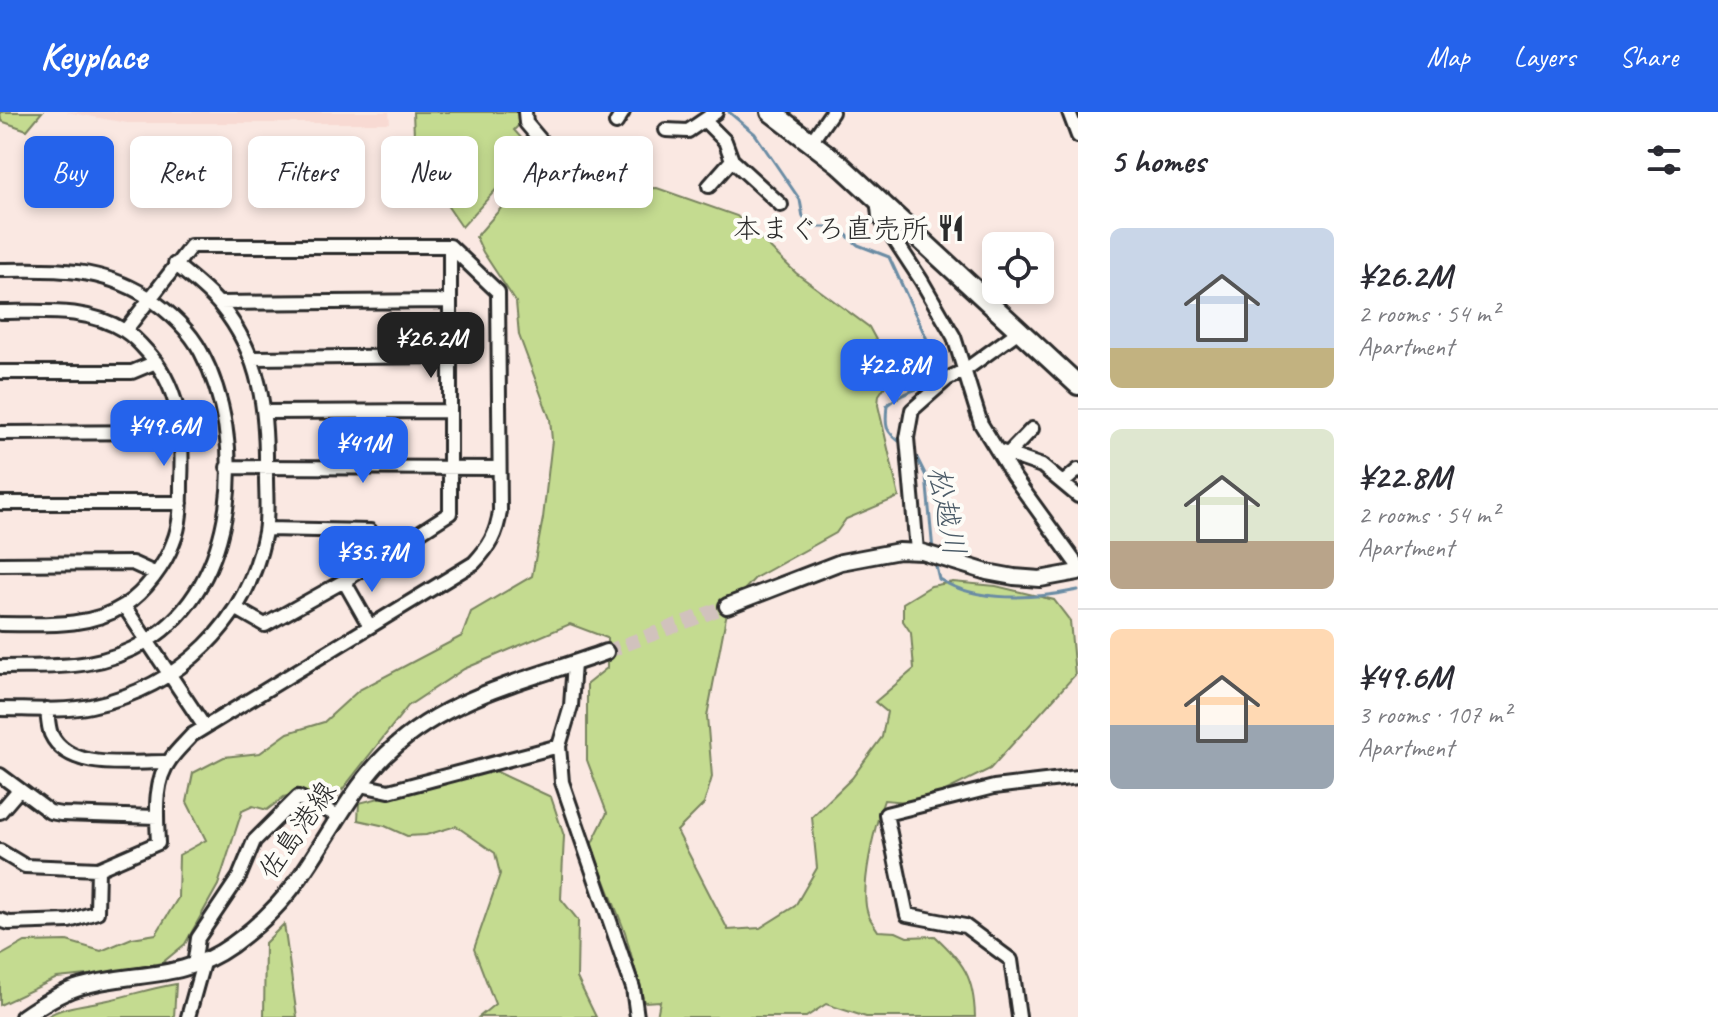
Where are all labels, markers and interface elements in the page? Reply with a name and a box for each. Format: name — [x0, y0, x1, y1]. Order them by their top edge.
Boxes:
text: Keyplace — [40, 33, 147, 80]
text: Map — [1427, 39, 1470, 74]
text: Layers — [1514, 39, 1575, 74]
text: Share — [1619, 39, 1678, 74]
chip: Buy — [24, 136, 114, 208]
chip: Rent — [130, 136, 232, 208]
chip: Filters — [248, 136, 365, 208]
chip: New — [381, 136, 478, 208]
chip: Apartment — [494, 136, 653, 208]
icon: filters — [1642, 138, 1686, 182]
text: 5 homes — [1110, 139, 1205, 182]
place label: 本まぐろ直売所 — [733, 211, 929, 246]
restaurant icon: 本まぐろ直売所 — [936, 213, 966, 243]
map controls — [982, 232, 1054, 304]
button: locate — [982, 232, 1054, 304]
text: ¥26.2M — [1358, 254, 1451, 297]
icon: home — [1174, 260, 1270, 356]
text: 2 rooms · 54 m² — [1358, 297, 1499, 330]
pin: ¥26.2M — [366, 312, 496, 380]
text: ¥26.2M — [395, 321, 467, 354]
text: Apartment — [1358, 330, 1454, 363]
pin: ¥22.8M — [829, 339, 959, 407]
text: ¥22.8M — [859, 348, 929, 381]
pin: ¥49.6M — [99, 400, 229, 468]
text: ¥49.6M — [128, 409, 200, 442]
pin: ¥41M — [316, 417, 410, 485]
text: ¥41M — [336, 426, 390, 459]
text: ¥22.8M — [1358, 455, 1451, 498]
icon: home — [1174, 461, 1270, 557]
water label: 松越川 — [920, 463, 974, 559]
text: 2 rooms · 54 m² — [1358, 498, 1499, 531]
pin: ¥35.7M — [307, 526, 437, 594]
text: Apartment — [1358, 531, 1454, 564]
text: ¥35.7M — [337, 535, 407, 568]
text: ¥49.6M — [1358, 655, 1451, 698]
icon: home — [1174, 661, 1270, 757]
text: 3 rooms · 107 m² — [1358, 698, 1510, 731]
text: Apartment — [1358, 731, 1454, 764]
street label: 佐島港線 — [251, 774, 343, 886]

